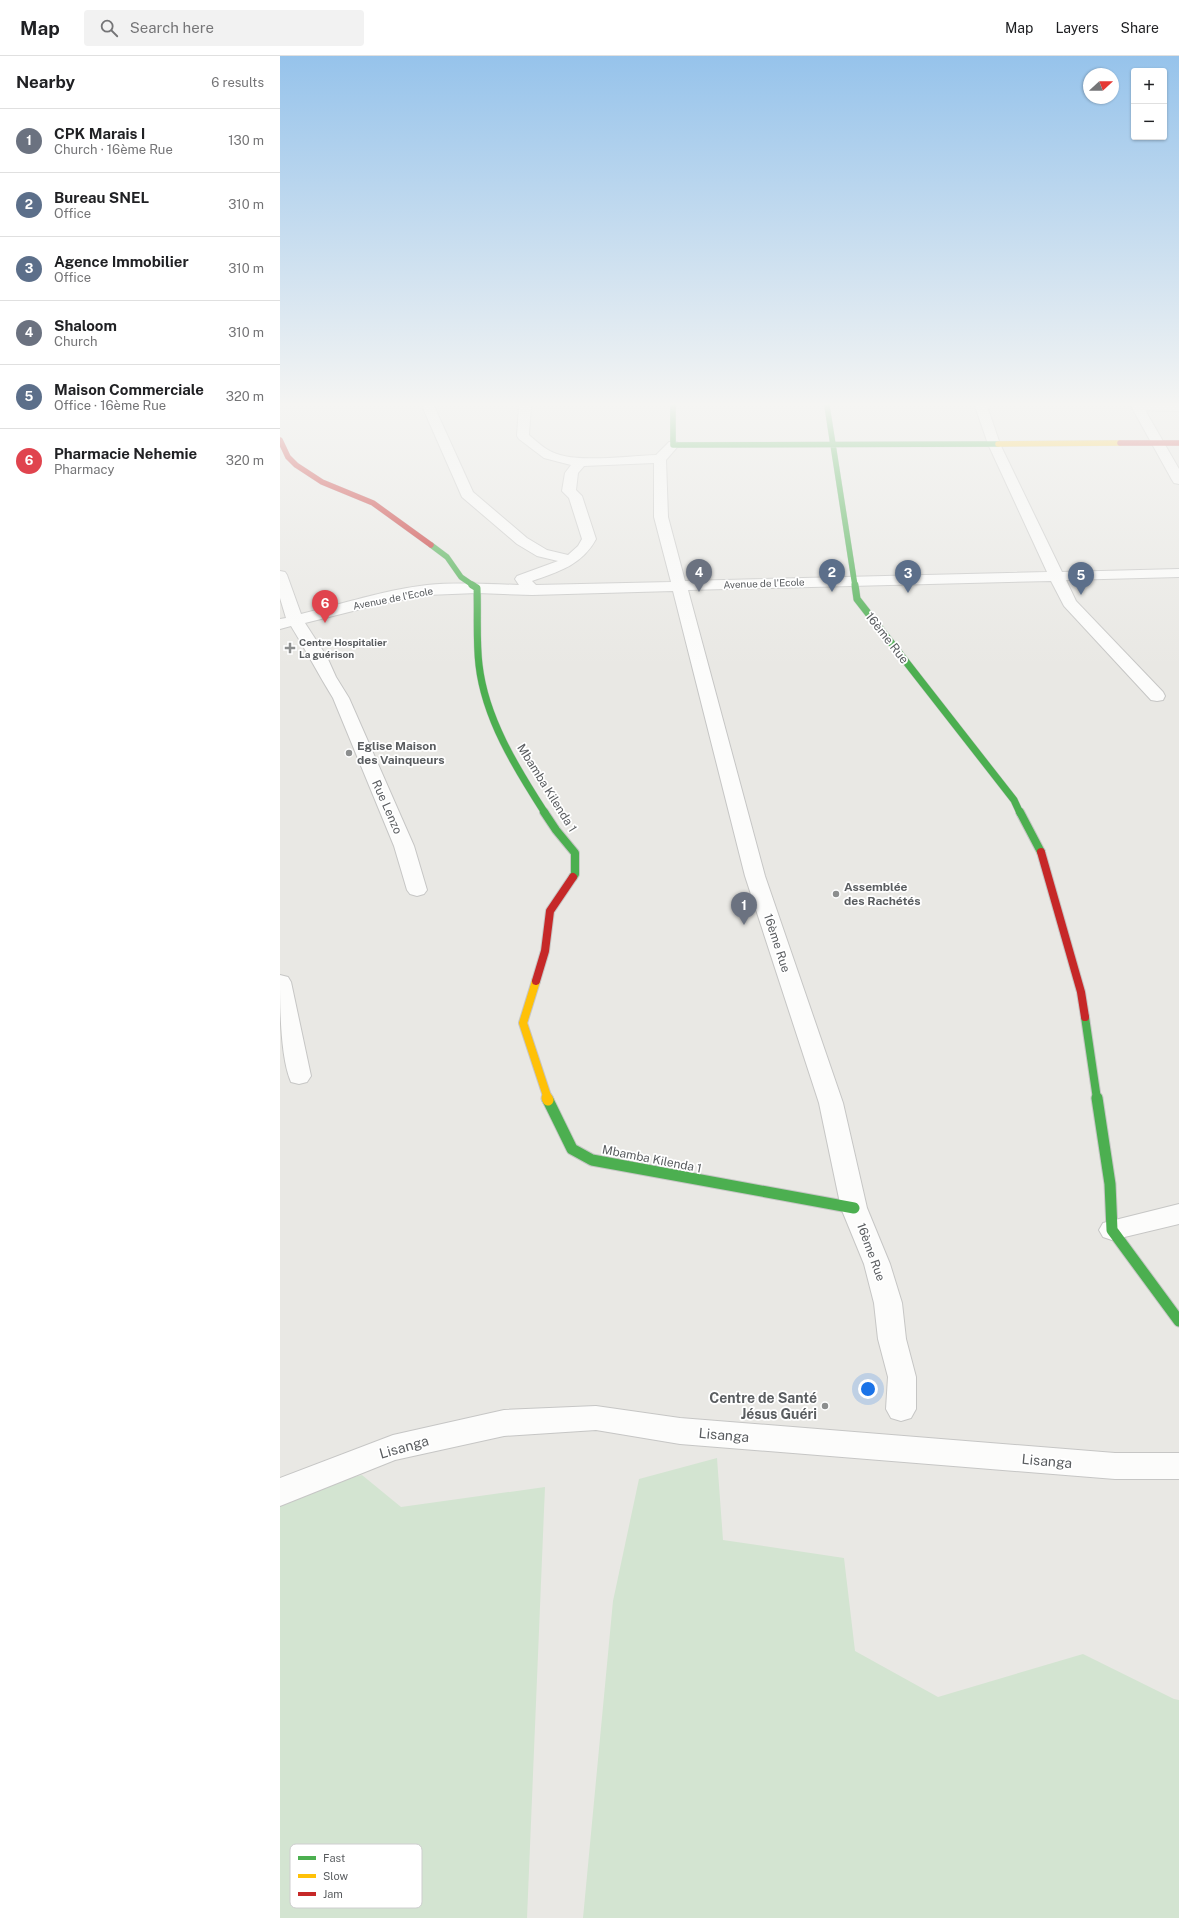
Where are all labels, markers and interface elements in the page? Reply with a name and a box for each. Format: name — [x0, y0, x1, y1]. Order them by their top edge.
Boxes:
search box — [84, 10, 364, 46]
text: Map — [20, 17, 60, 39]
icon: search — [98, 17, 120, 39]
text: Search here — [130, 19, 214, 36]
text: Map — [1005, 20, 1033, 36]
text: Layers — [1055, 20, 1099, 36]
text: Share — [1121, 20, 1159, 36]
north arrow — [1083, 68, 1119, 104]
map controls — [1131, 68, 1167, 140]
button: + — [1131, 68, 1167, 104]
text: Nearby — [16, 72, 75, 92]
text: 6 results — [211, 75, 264, 90]
button: − — [1131, 104, 1167, 140]
text: CPK Marais I — [54, 125, 145, 142]
text: 1 — [26, 133, 32, 148]
text: 130 m — [228, 133, 264, 148]
text: Church · 16ème Rue — [54, 142, 173, 157]
text: Bureau SNEL — [54, 189, 149, 206]
text: 2 — [25, 197, 33, 212]
text: 310 m — [228, 197, 264, 212]
text: Office — [54, 206, 91, 221]
text: Agence Immobilier — [54, 253, 189, 270]
text: 3 — [25, 261, 33, 276]
text: 310 m — [228, 261, 264, 276]
text: Office — [54, 270, 91, 285]
text: Shaloom — [54, 317, 117, 334]
text: 4 — [25, 325, 33, 340]
text: 310 m — [228, 325, 264, 340]
text: Church — [54, 334, 98, 349]
text: Maison Commerciale — [54, 381, 204, 398]
text: 5 — [25, 389, 33, 404]
text: 320 m — [226, 389, 264, 404]
text: Office · 16ème Rue — [54, 398, 166, 413]
text: Pharmacie Nehemie — [54, 445, 197, 462]
text: 6 — [25, 453, 33, 468]
text: 320 m — [226, 453, 264, 468]
text: Pharmacy — [54, 462, 114, 477]
pin: 4 — [686, 559, 712, 592]
pin: 2 — [819, 559, 845, 592]
pin: 3 — [895, 560, 921, 593]
pin: 5 — [1068, 562, 1094, 595]
street label: Avenue de l'Ecole — [723, 576, 805, 590]
street label: Avenue de l'Ecole — [352, 584, 434, 612]
pin: 6 — [312, 590, 338, 623]
street label: 16ème Rue — [863, 610, 911, 666]
place label: Centre Hospitalier La guérison — [299, 636, 387, 660]
marker: Centre Hospitalier La guérison — [284, 642, 296, 654]
place label: Eglise Maison des Vainqueurs — [357, 739, 445, 767]
street label: Mbamba Kilenda 1 — [514, 741, 580, 835]
marker: Eglise Maison des Vainqueurs — [344, 748, 354, 758]
street label: Rue Lenzo — [369, 778, 405, 836]
place label: Assemblée des Rachétés — [844, 880, 921, 908]
marker: Assemblée des Rachétés — [831, 889, 841, 899]
pin: 1 — [731, 892, 757, 925]
street label: 16ème Rue — [761, 912, 793, 974]
street label: Mbamba Kilenda 1 — [601, 1142, 703, 1176]
street label: 16ème Rue — [854, 1221, 888, 1283]
your location — [858, 1379, 878, 1399]
place label: Centre de Santé Jésus Guéri — [709, 1390, 817, 1422]
marker: Centre de Santé Jésus Guéri — [820, 1401, 830, 1411]
street label: Lisanga — [698, 1425, 750, 1445]
street label: Lisanga — [377, 1432, 431, 1462]
street label: Lisanga — [1021, 1451, 1073, 1471]
legend — [290, 1844, 422, 1908]
text: Fast — [323, 1852, 345, 1864]
text: Slow — [323, 1870, 349, 1882]
text: Jam — [323, 1888, 343, 1900]

